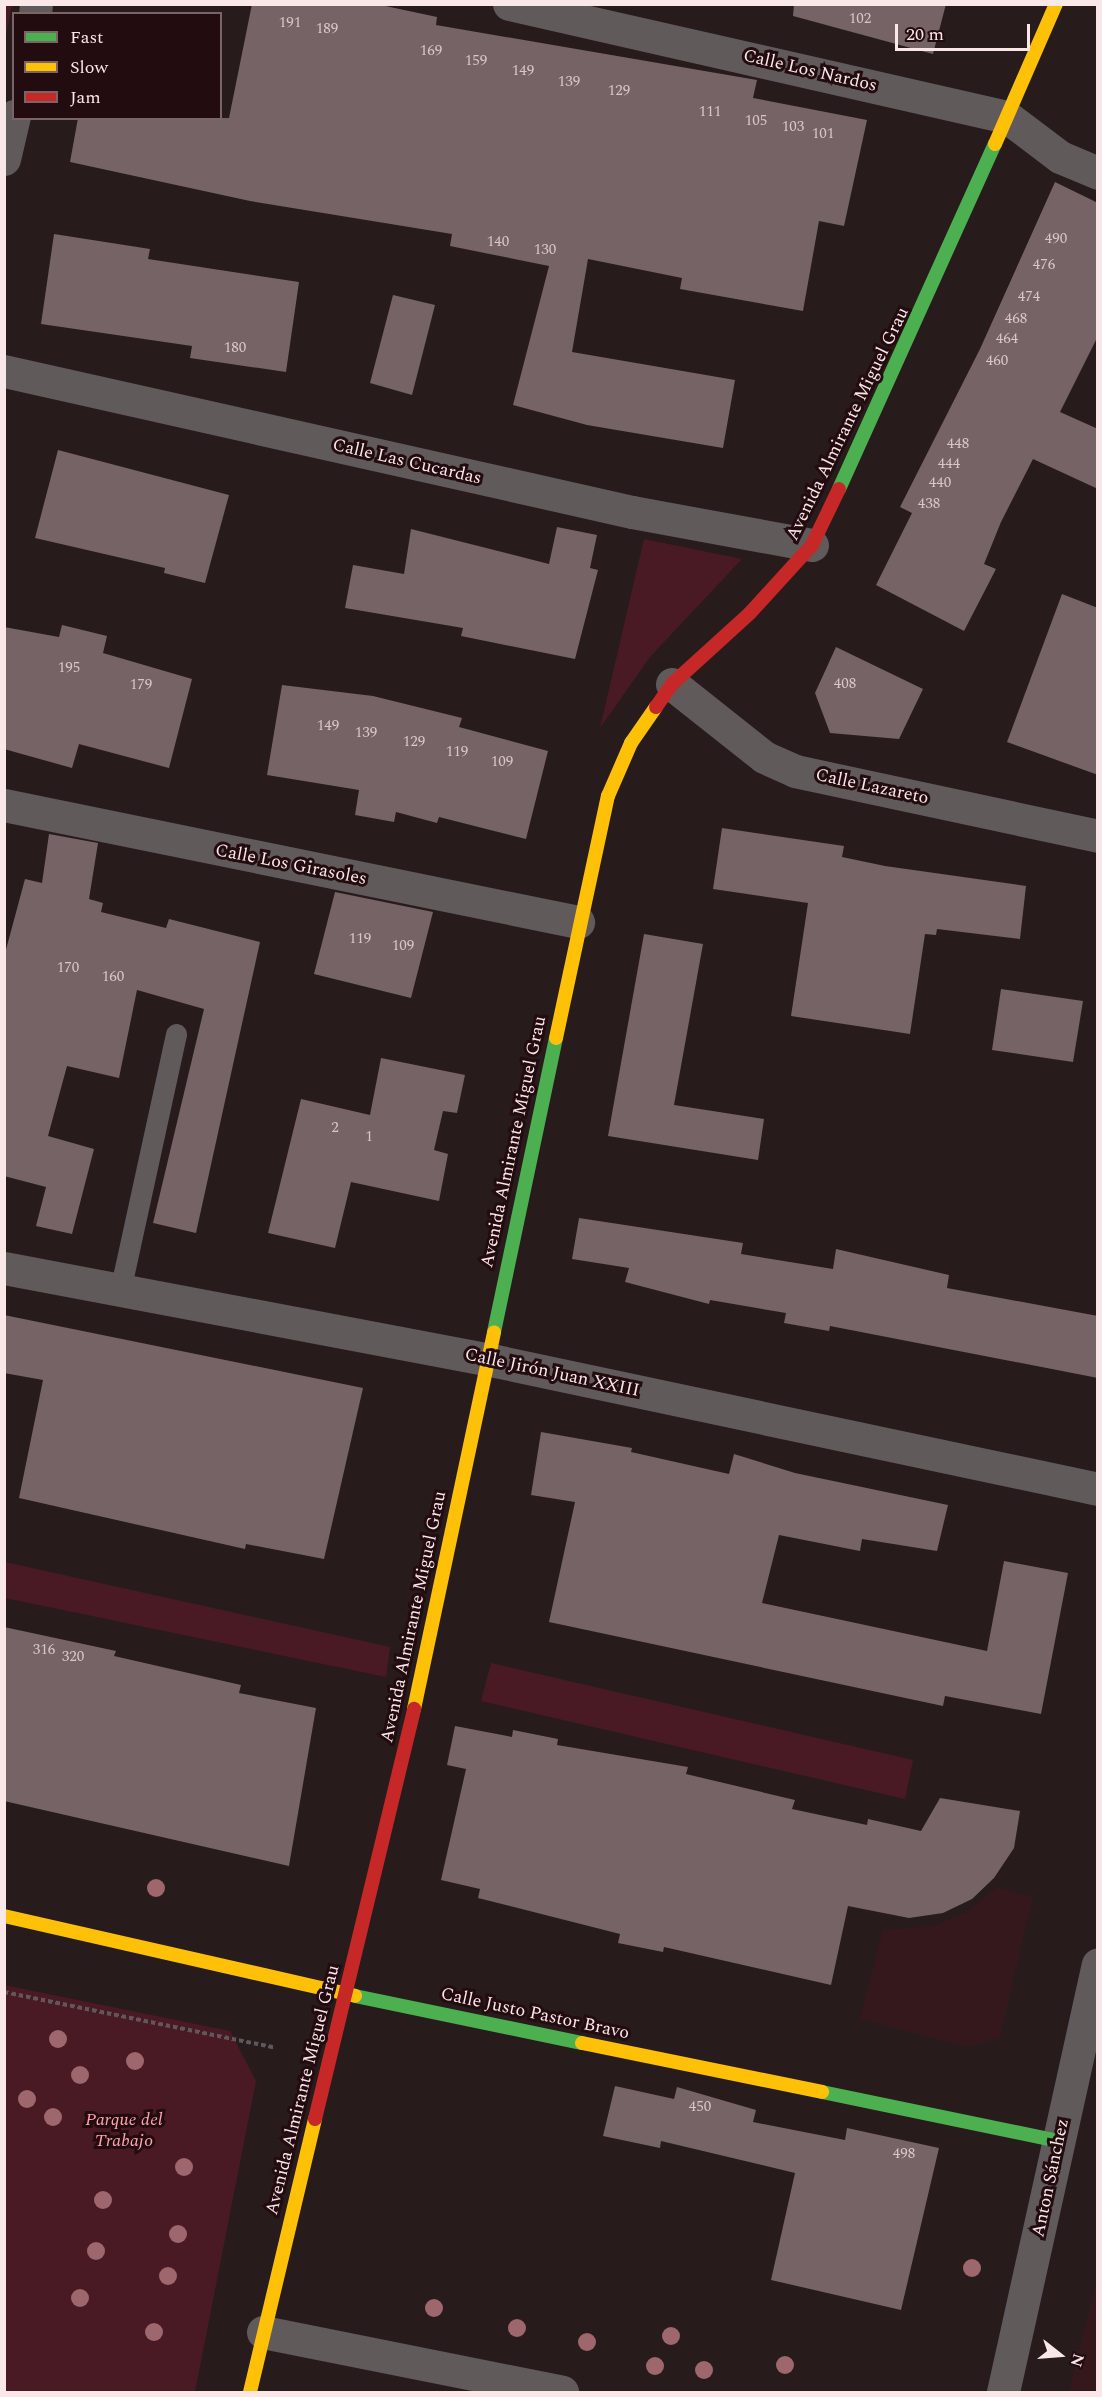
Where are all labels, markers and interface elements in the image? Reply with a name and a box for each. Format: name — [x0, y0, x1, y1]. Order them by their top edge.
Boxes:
house number: 102 — [849, 10, 871, 28]
legend — [12, 12, 222, 120]
scale bar — [898, 12, 1033, 50]
house number: 191 — [279, 14, 301, 32]
house number: 189 — [316, 20, 338, 38]
text: 20 m — [906, 21, 944, 48]
text: Fast — [70, 24, 103, 51]
house number: 169 — [420, 42, 442, 60]
street label: Calle Los Nardos — [741, 45, 879, 97]
house number: 159 — [465, 52, 487, 70]
text: Slow — [70, 54, 108, 81]
house number: 149 — [512, 62, 534, 80]
house number: 139 — [558, 73, 580, 91]
house number: 129 — [608, 82, 630, 100]
text: Jam — [70, 84, 101, 111]
house number: 111 — [699, 103, 721, 121]
house number: 105 — [745, 112, 767, 130]
house number: 103 — [782, 118, 804, 136]
house number: 101 — [812, 125, 834, 143]
house number: 490 — [1045, 230, 1067, 248]
house number: 140 — [487, 233, 509, 251]
house number: 130 — [534, 241, 556, 259]
house number: 476 — [1033, 256, 1055, 274]
house number: 474 — [1018, 288, 1040, 306]
street label: Avenida Almirante Miguel Grau — [782, 304, 914, 544]
house number: 468 — [1005, 310, 1027, 328]
house number: 464 — [996, 330, 1018, 348]
house number: 180 — [224, 339, 246, 357]
house number: 460 — [986, 352, 1008, 370]
street label: Calle Las Cucardas — [330, 434, 484, 490]
house number: 448 — [947, 435, 969, 453]
house number: 444 — [938, 455, 960, 473]
house number: 440 — [929, 474, 951, 492]
house number: 438 — [918, 495, 940, 513]
house number: 195 — [58, 659, 80, 677]
house number: 408 — [834, 675, 856, 693]
house number: 179 — [130, 676, 152, 694]
house number: 149 — [317, 717, 339, 735]
house number: 139 — [355, 724, 377, 742]
house number: 129 — [403, 733, 425, 751]
house number: 119 — [446, 743, 468, 761]
house number: 109 — [491, 753, 513, 771]
street label: Calle Lazareto — [814, 764, 930, 810]
street label: Calle Los Girasoles — [213, 840, 369, 890]
house number: 119 — [349, 930, 371, 948]
house number: 109 — [392, 937, 414, 955]
house number: 170 — [57, 959, 79, 977]
house number: 160 — [102, 968, 124, 986]
street label: Avenida Almirante Miguel Grau — [477, 1014, 551, 1270]
house number: 2 — [331, 1119, 339, 1137]
house number: 1 — [365, 1128, 373, 1146]
street label: Calle Jirón Juan XXIII — [463, 1344, 641, 1402]
street label: Avenida Almirante Miguel Grau — [377, 1489, 451, 1745]
house number: 316 — [33, 1641, 55, 1659]
house number: 320 — [62, 1648, 84, 1666]
street label: Avenida Almirante Miguel Grau — [261, 1963, 345, 2217]
street label: Calle Justo Pastor Bravo — [439, 1983, 631, 2045]
house number: 450 — [689, 2098, 711, 2116]
park label: Parque del Trabajo — [85, 2110, 163, 2152]
street label: Anton Sánchez — [1028, 2117, 1074, 2239]
house number: 498 — [893, 2145, 915, 2163]
north arrow — [1030, 2325, 1090, 2385]
text: N — [1064, 2351, 1091, 2370]

